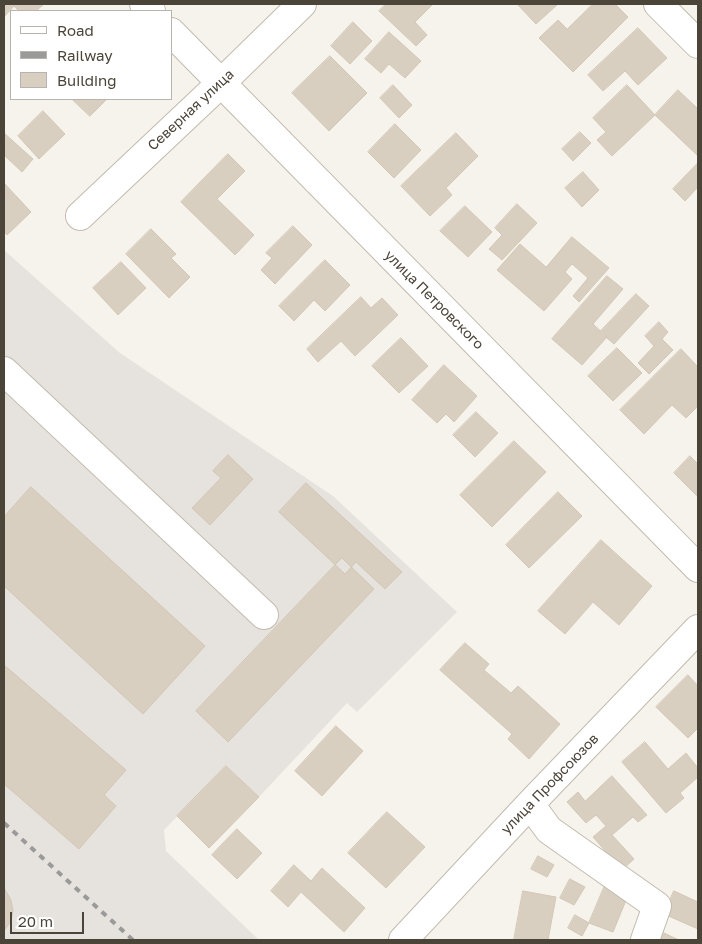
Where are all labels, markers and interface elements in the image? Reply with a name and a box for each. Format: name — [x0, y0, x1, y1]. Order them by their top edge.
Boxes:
legend — [10, 10, 172, 100]
text: Road — [57, 21, 94, 39]
text: Railway — [57, 46, 113, 64]
street label: Северная улица — [145, 66, 237, 154]
text: Building — [57, 71, 117, 89]
street label: улица Петровского — [381, 247, 487, 353]
street label: улица Профсоюзов — [498, 730, 602, 838]
scale bar — [12, 902, 86, 934]
text: 20 m — [18, 912, 53, 930]

